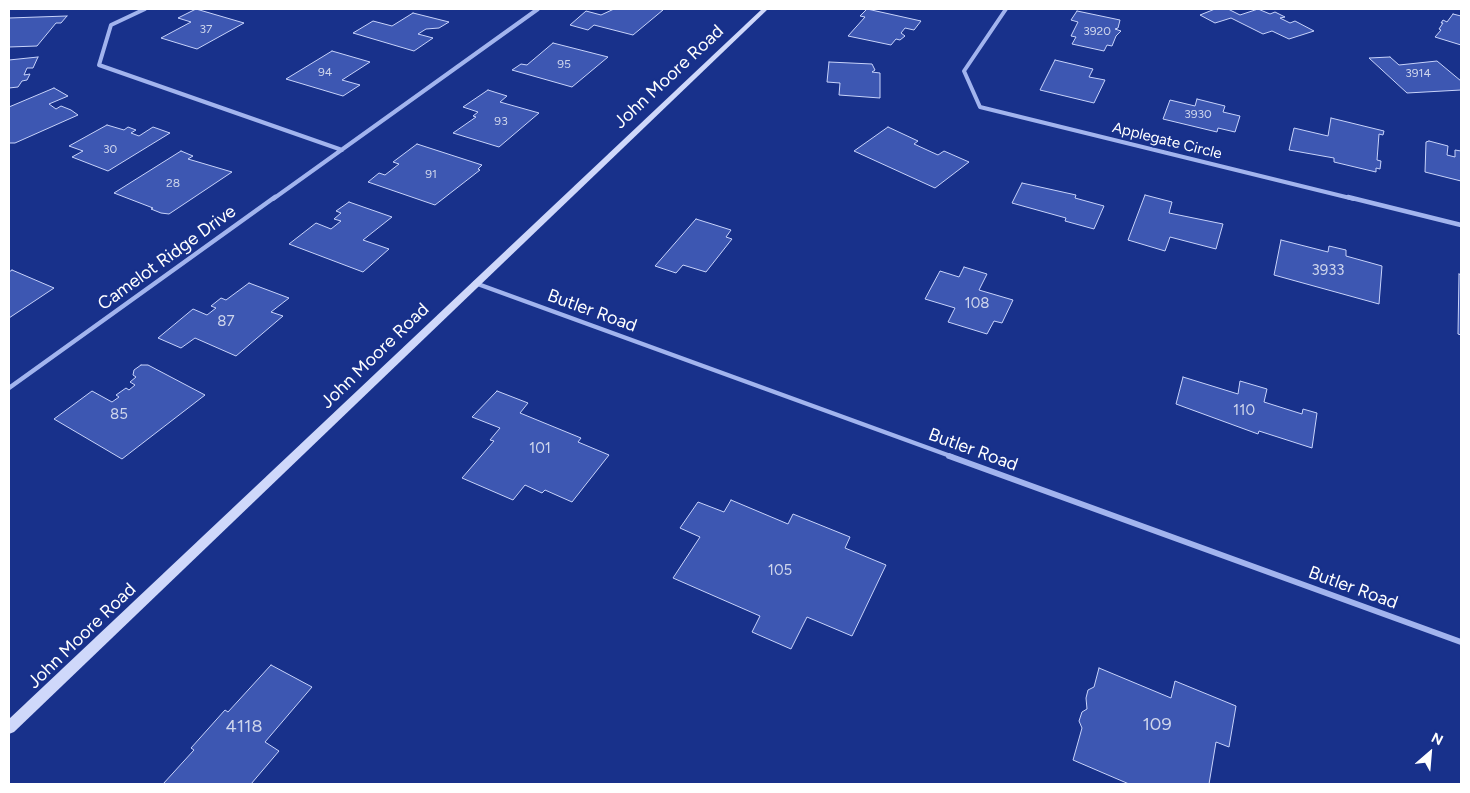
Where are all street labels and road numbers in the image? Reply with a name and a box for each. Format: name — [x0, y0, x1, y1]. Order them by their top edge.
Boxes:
street label: John Moore Road — [610, 21, 728, 133]
street label: Applegate Circle — [1110, 119, 1224, 163]
street label: Camelot Ridge Drive — [94, 201, 240, 315]
street label: Butler Road — [544, 285, 640, 337]
street label: John Moore Road — [316, 299, 434, 413]
street label: Butler Road — [925, 424, 1021, 476]
street label: Butler Road — [1305, 562, 1401, 614]
street label: John Moore Road — [23, 579, 141, 693]

